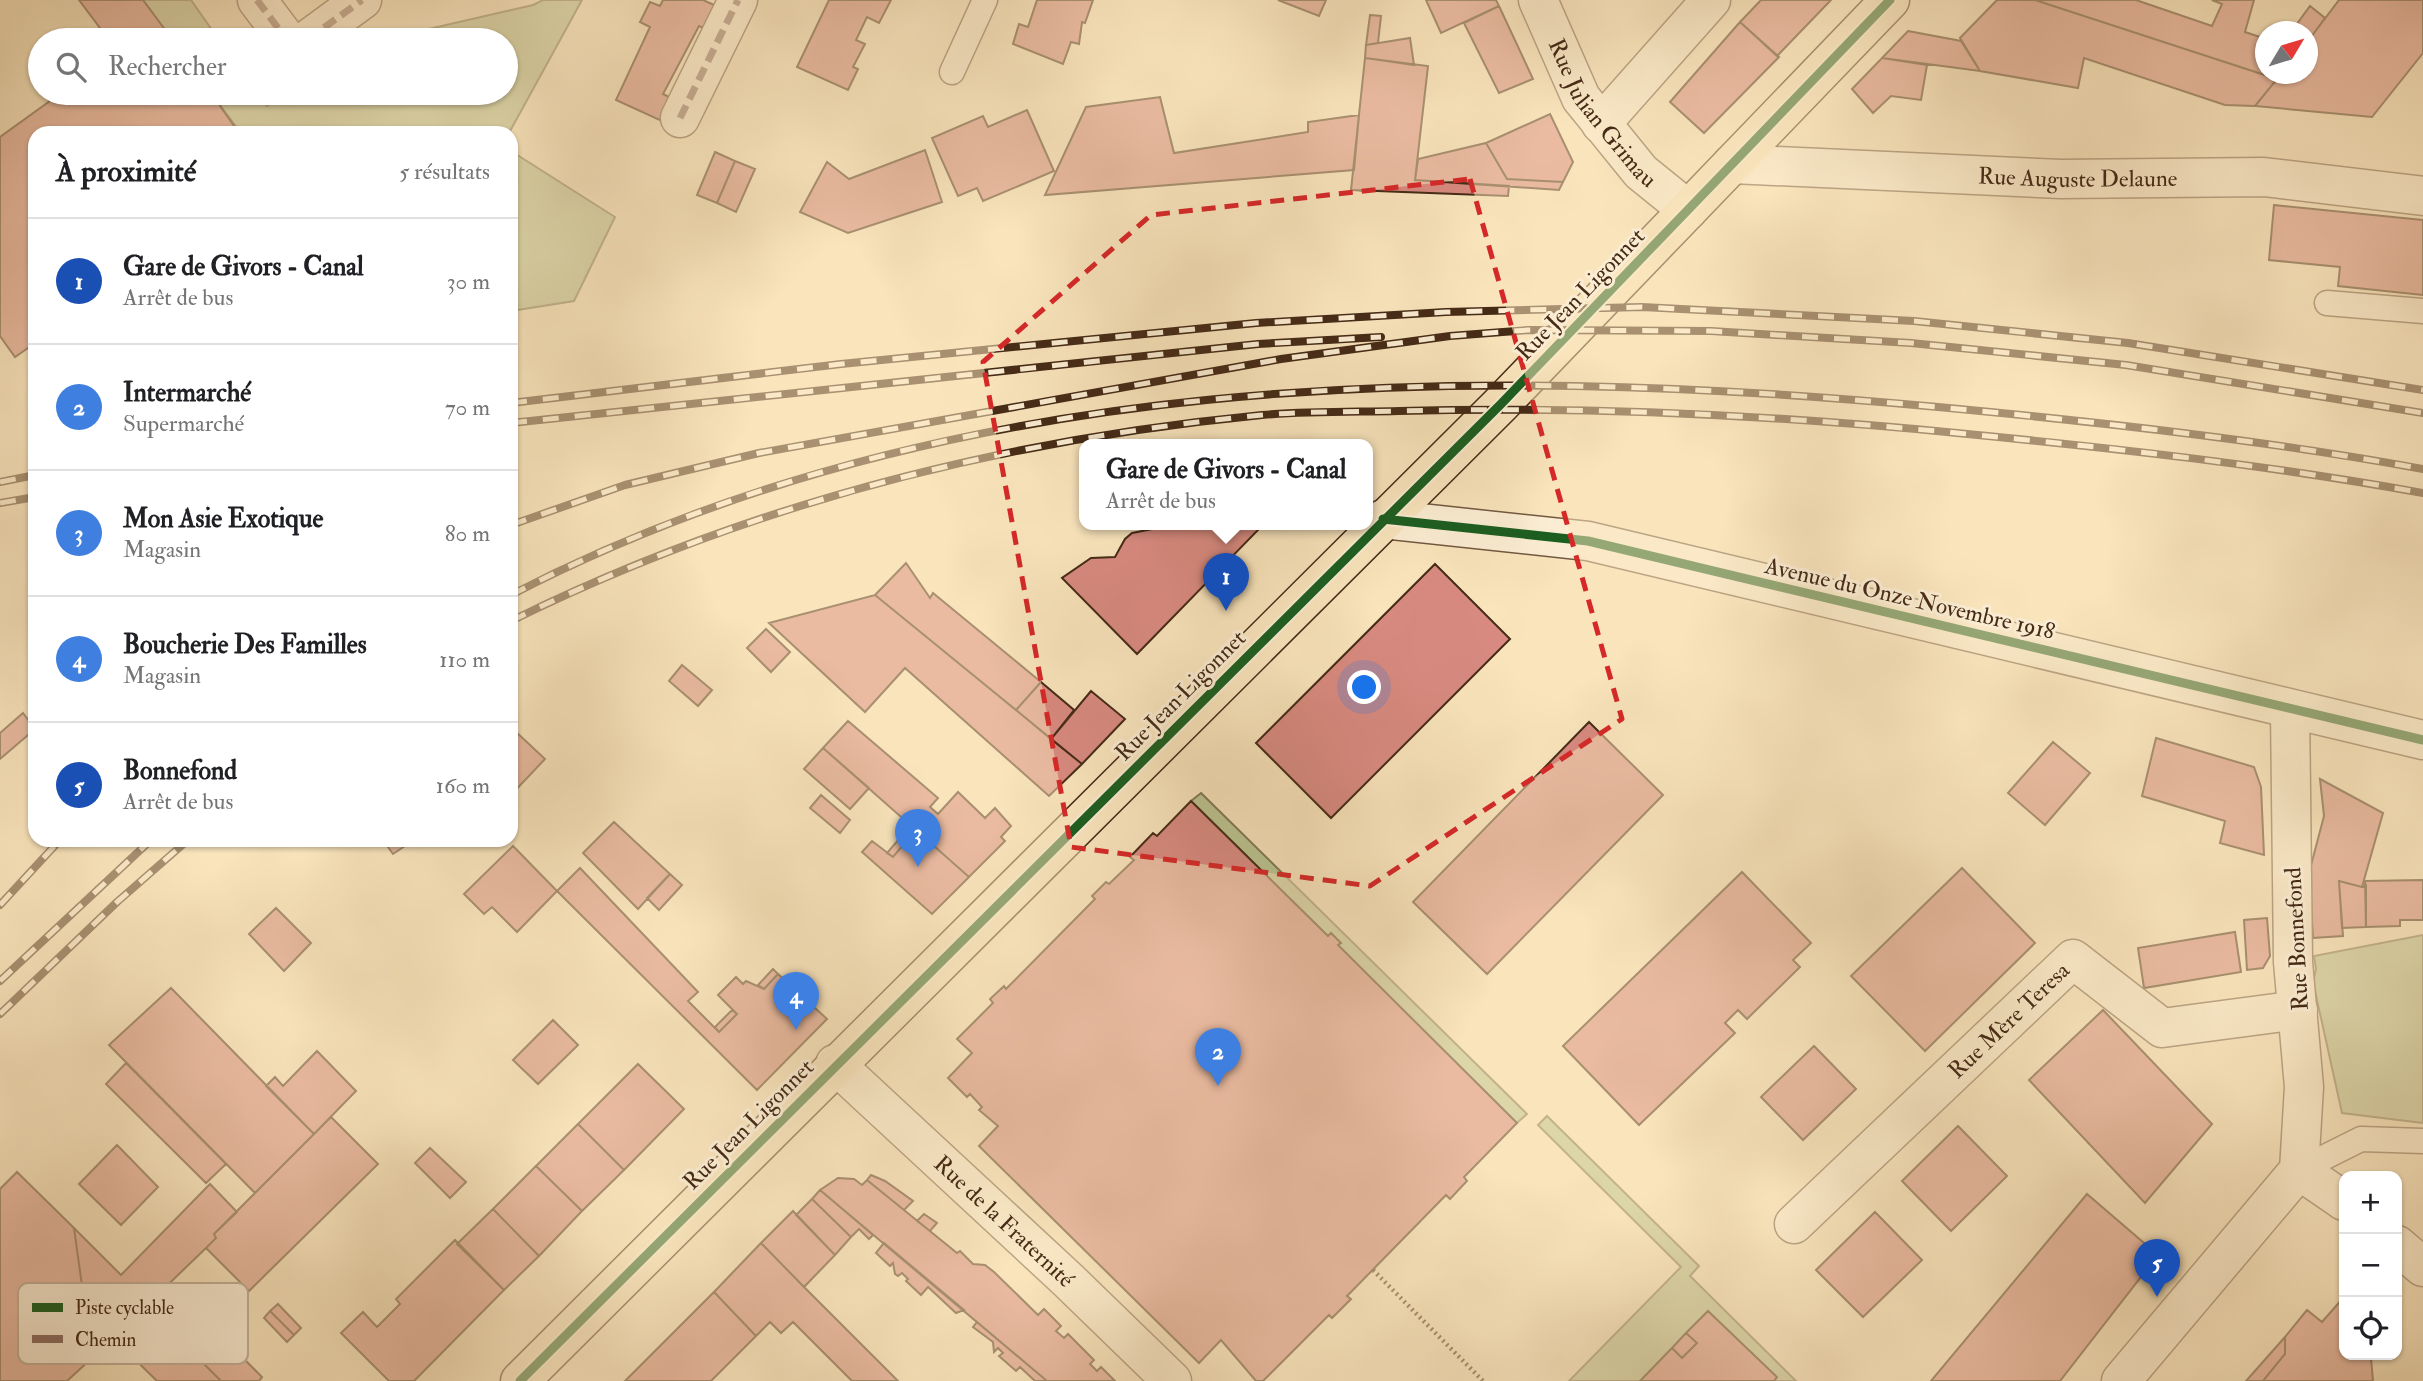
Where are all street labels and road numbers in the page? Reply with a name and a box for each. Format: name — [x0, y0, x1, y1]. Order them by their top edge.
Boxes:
street label: Rue Julian Grimau — [1542, 34, 1662, 194]
street label: Rue Auguste Delaune — [1977, 161, 2178, 194]
street label: Rue Jean Ligonnet — [1510, 222, 1651, 367]
street label: Avenue du Onze Novembre 1918 — [1761, 551, 2058, 646]
street label: Rue Jean Ligonnet — [1109, 624, 1252, 767]
street label: Rue Bonnefond — [2278, 867, 2315, 1011]
street label: Rue Mère Teresa — [1942, 956, 2076, 1085]
street label: Rue Jean Ligonnet — [677, 1053, 820, 1196]
street label: Rue de la Fraternité — [928, 1149, 1081, 1294]

